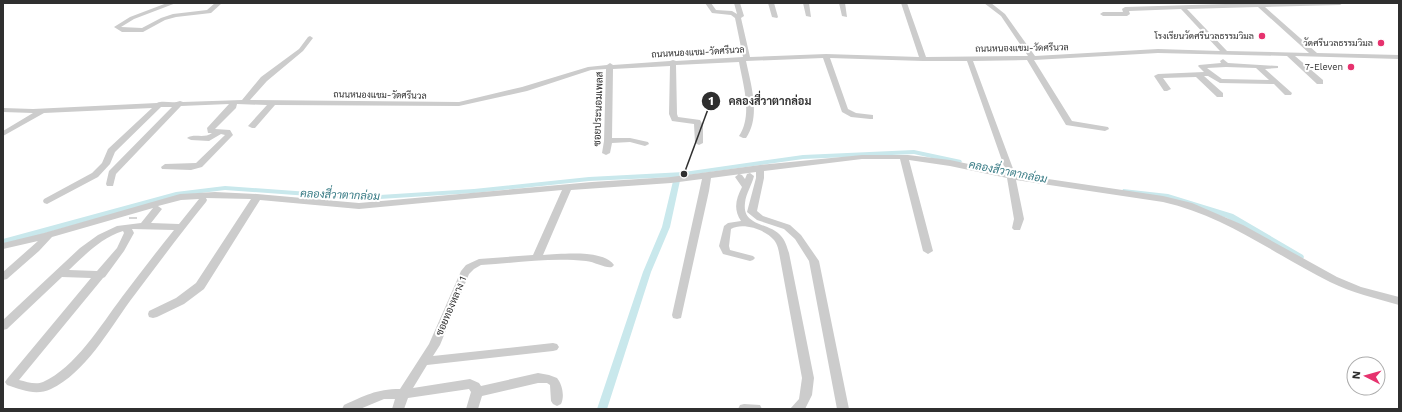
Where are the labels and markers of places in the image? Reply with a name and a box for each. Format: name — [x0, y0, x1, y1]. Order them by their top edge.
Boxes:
place label: โรงเรียนวัดศรีนวลธรรมวิมล — [1153, 30, 1254, 41]
marker: โรงเรียนวัดศรีนวลธรรมวิมล — [1257, 31, 1267, 41]
place label: วัดศรีนวลธรรมวิมล — [1303, 37, 1373, 48]
marker: วัดศรีนวลธรรมวิมล — [1376, 38, 1386, 48]
place label: 7-Eleven — [1305, 62, 1343, 72]
marker: 7-Eleven — [1346, 62, 1356, 72]
callout: คลองสี่วาตากล่อม — [701, 90, 819, 113]

